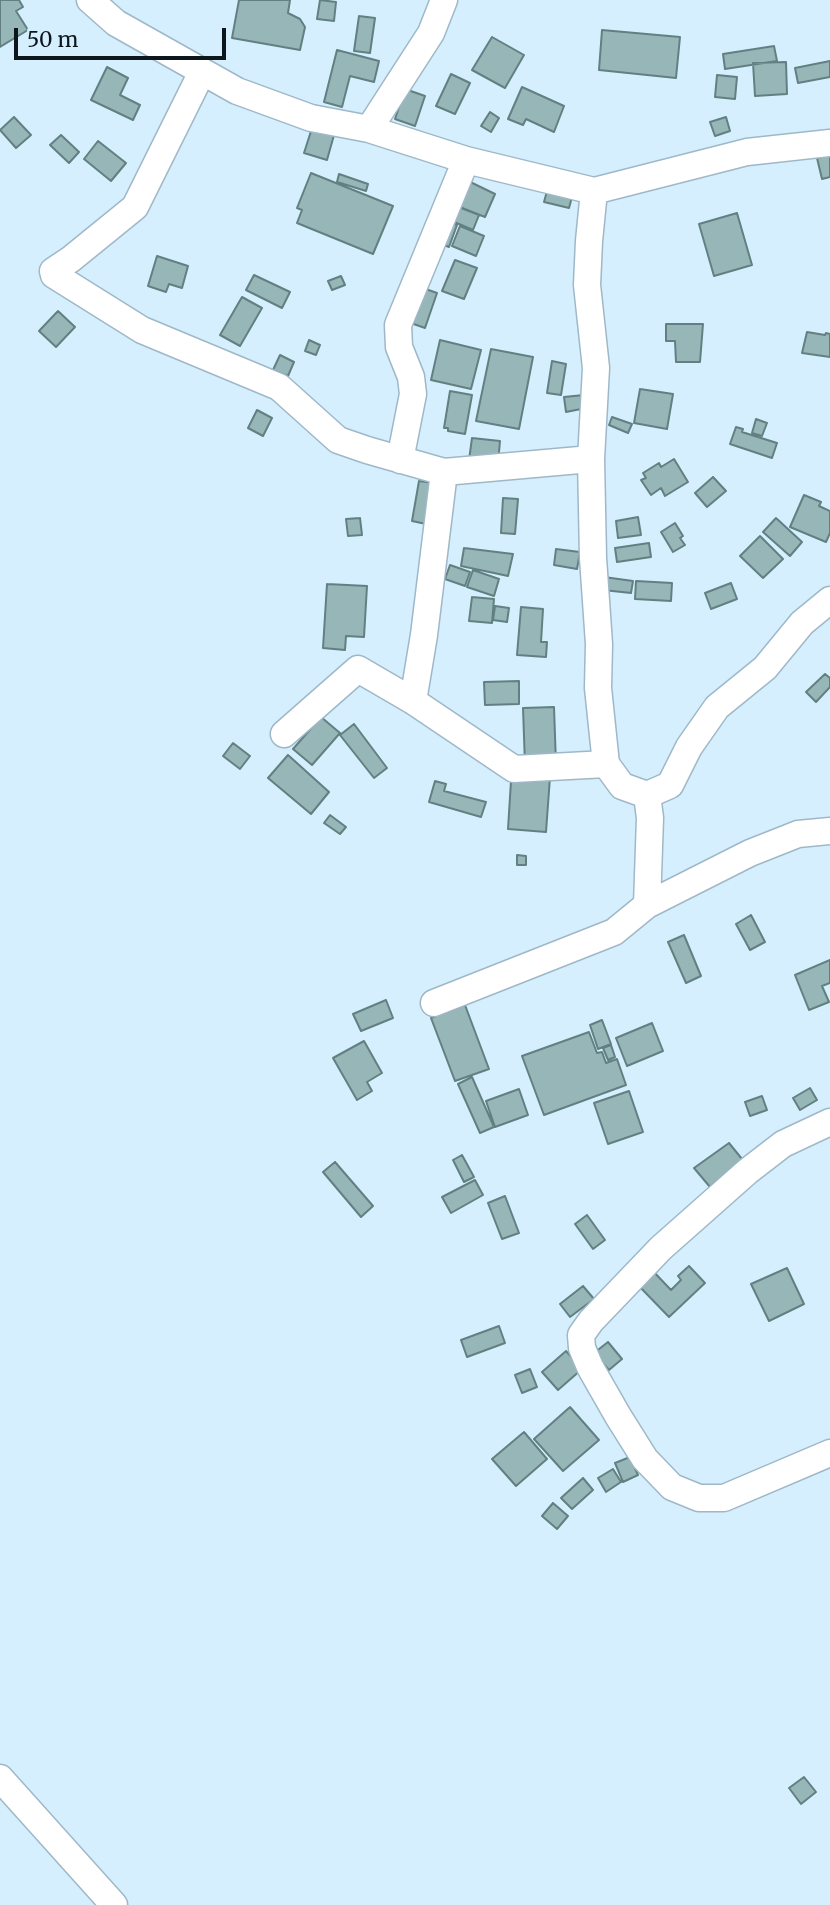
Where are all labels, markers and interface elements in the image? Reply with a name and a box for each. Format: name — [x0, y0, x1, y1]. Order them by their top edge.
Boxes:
scale bar — [18, 14, 229, 58]
text: 50 m — [27, 26, 78, 53]

